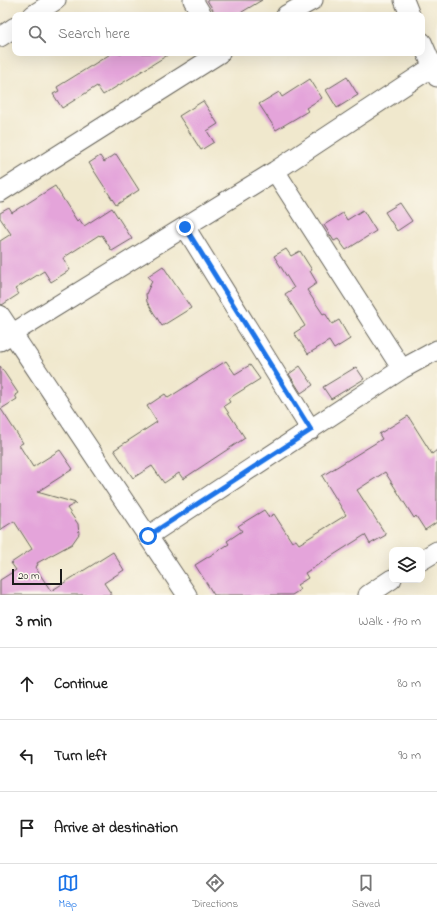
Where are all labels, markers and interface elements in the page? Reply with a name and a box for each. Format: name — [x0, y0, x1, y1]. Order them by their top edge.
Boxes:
search box — [12, 12, 425, 56]
icon: search — [26, 23, 48, 45]
text: Search here — [58, 23, 130, 45]
route end — [176, 218, 194, 236]
route start — [139, 527, 157, 545]
map controls — [389, 547, 425, 583]
button: layers — [389, 547, 425, 583]
scale bar — [12, 567, 62, 586]
text: 20 m — [18, 568, 40, 584]
text: 3 min — [16, 609, 52, 634]
text: Walk · 170 m — [358, 612, 421, 631]
icon: ahead — [16, 673, 38, 695]
text: Continue — [54, 673, 108, 695]
text: 80 m — [397, 674, 421, 693]
icon: left — [16, 745, 38, 767]
text: Turn left — [54, 745, 107, 767]
text: 90 m — [398, 746, 421, 765]
icon: arrive — [16, 817, 38, 839]
text: Arrive at destination — [54, 817, 178, 839]
tab: Map — [57, 872, 79, 912]
tab: Directions — [192, 872, 238, 912]
tab: Saved — [352, 872, 380, 912]

